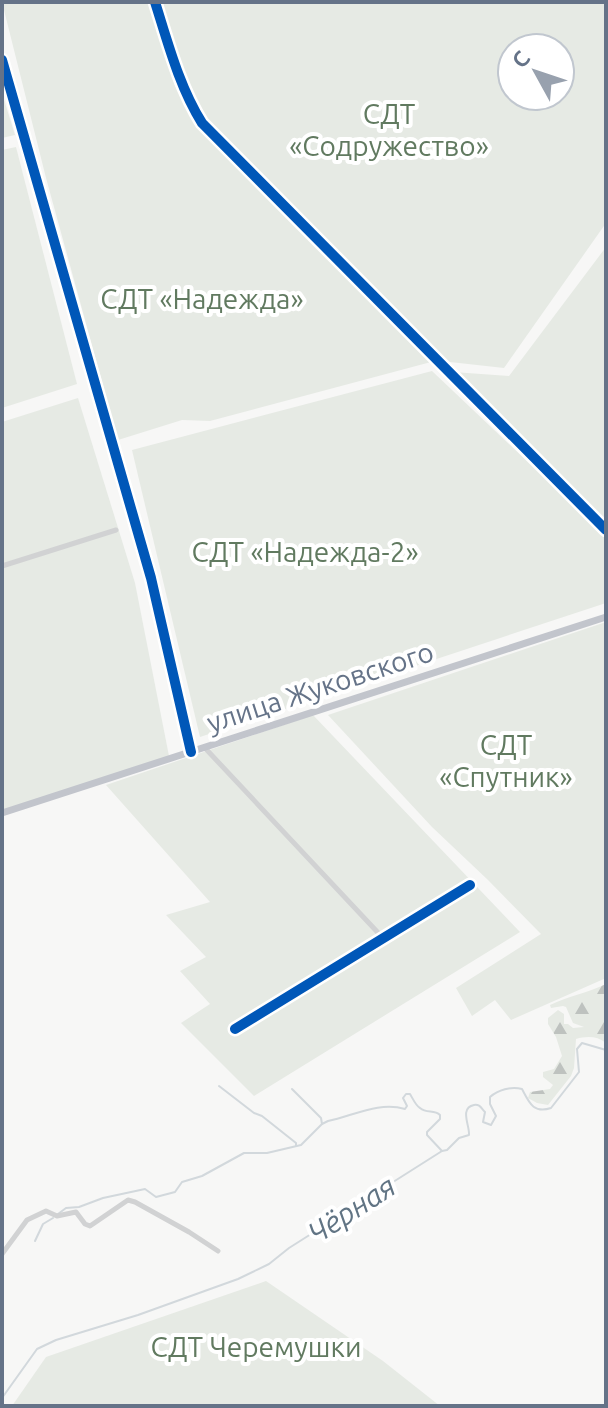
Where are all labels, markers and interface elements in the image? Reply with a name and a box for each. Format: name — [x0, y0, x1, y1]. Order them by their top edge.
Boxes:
north arrow — [496, 32, 576, 112]
text: С — [506, 45, 534, 72]
park label: СДТ «Содружество» — [289, 98, 489, 161]
park label: СДТ «Надежда» — [100, 283, 304, 314]
park label: СДТ «Надежда-2» — [191, 536, 419, 567]
street label: улица Жуковского — [203, 635, 437, 738]
park label: СДТ «Спутник» — [439, 729, 573, 792]
water label: Чёрная — [302, 1168, 401, 1250]
park label: СДТ Черемушки — [150, 1331, 362, 1362]

